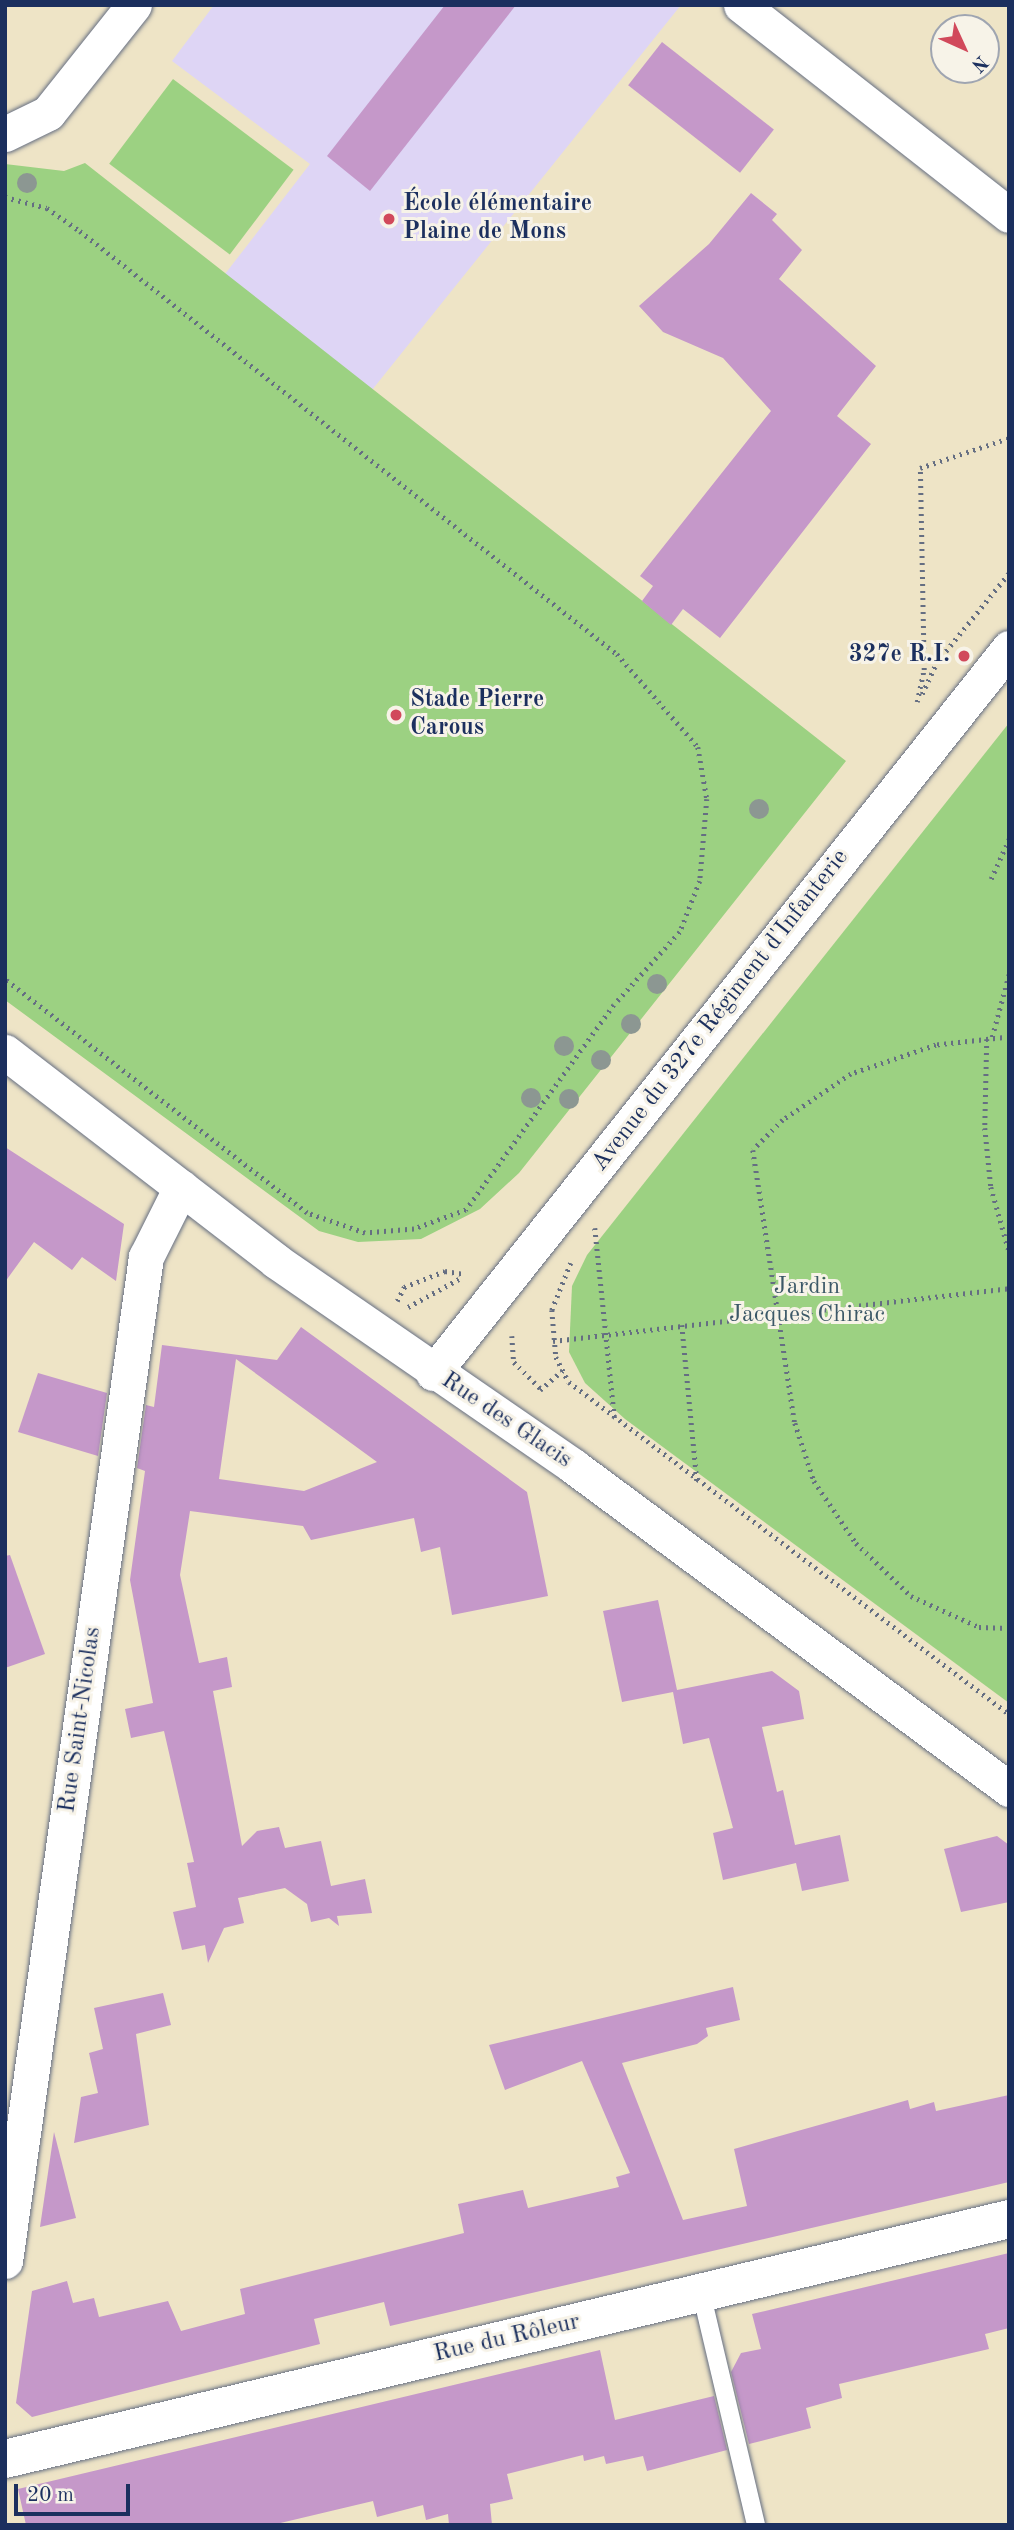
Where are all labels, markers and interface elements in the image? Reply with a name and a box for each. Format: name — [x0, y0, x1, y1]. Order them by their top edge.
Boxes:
north arrow — [930, 14, 1000, 84]
text: N — [967, 51, 991, 75]
place label: École élémentaire Plaine de Mons — [403, 191, 592, 247]
marker: École élémentaire Plaine de Mons — [381, 211, 397, 227]
place label: 327e R.I. — [849, 642, 950, 670]
marker: 327e R.I. — [956, 648, 972, 664]
place label: Stade Pierre Carous — [410, 687, 544, 743]
marker: Stade Pierre Carous — [388, 707, 404, 723]
street label: Avenue du 327e Régiment d'Infanterie — [586, 844, 856, 1178]
park label: Jardin Jacques Chirac — [729, 1274, 885, 1330]
street label: Rue des Glacis — [435, 1367, 577, 1475]
street label: Rue Saint-Nicolas — [54, 1625, 108, 1815]
street label: Rue du Rôleur — [431, 2308, 583, 2370]
scale bar — [18, 2470, 133, 2514]
text: 20 m — [27, 2485, 74, 2506]

